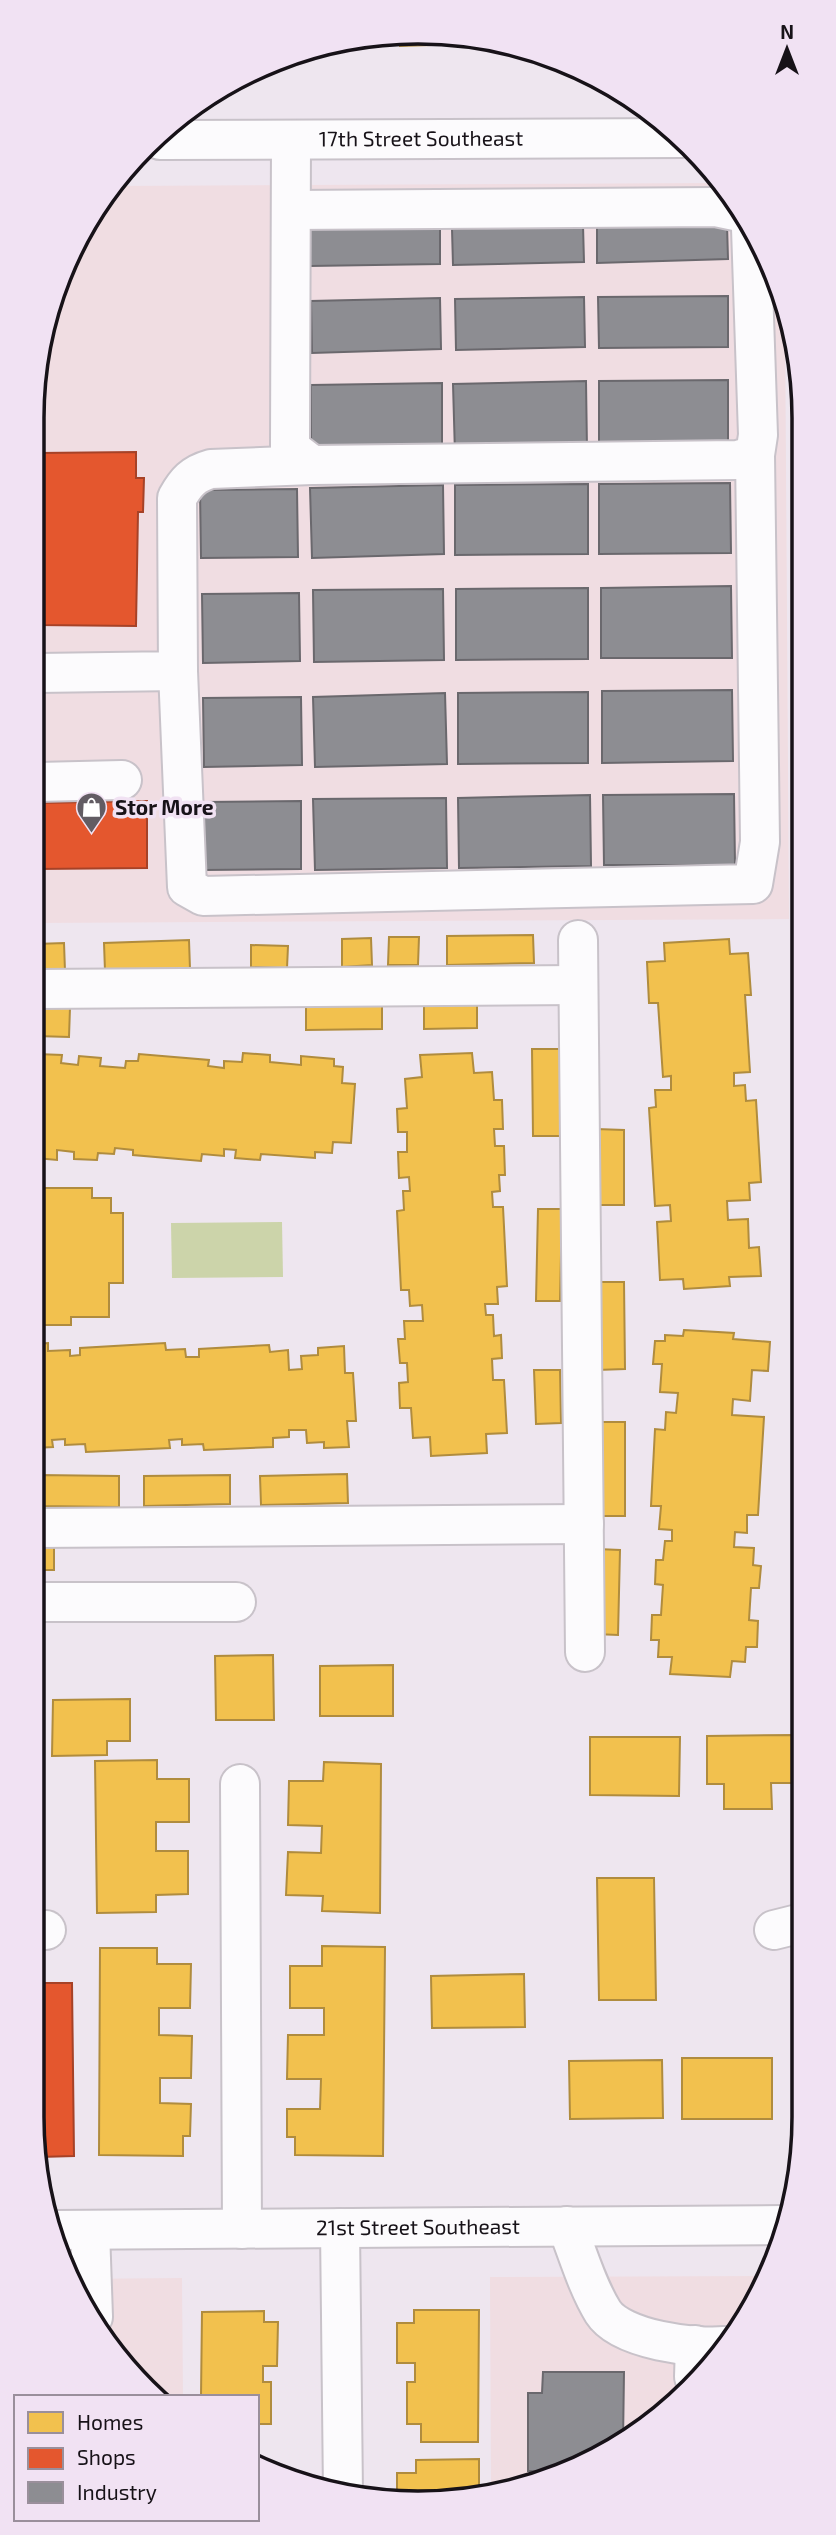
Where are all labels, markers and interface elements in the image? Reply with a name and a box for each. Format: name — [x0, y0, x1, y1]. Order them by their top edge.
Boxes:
north arrow — [752, 14, 822, 84]
text: N — [780, 20, 794, 43]
street label: 17th Street Southeast — [319, 125, 523, 150]
shop icon: Stor More — [75, 791, 109, 835]
place label: Stor More — [115, 794, 214, 819]
street label: 21st Street Southeast — [316, 2213, 520, 2239]
legend — [14, 2395, 259, 2521]
text: Homes — [77, 2409, 143, 2434]
text: Shops — [77, 2444, 136, 2469]
text: Industry — [77, 2479, 157, 2504]

